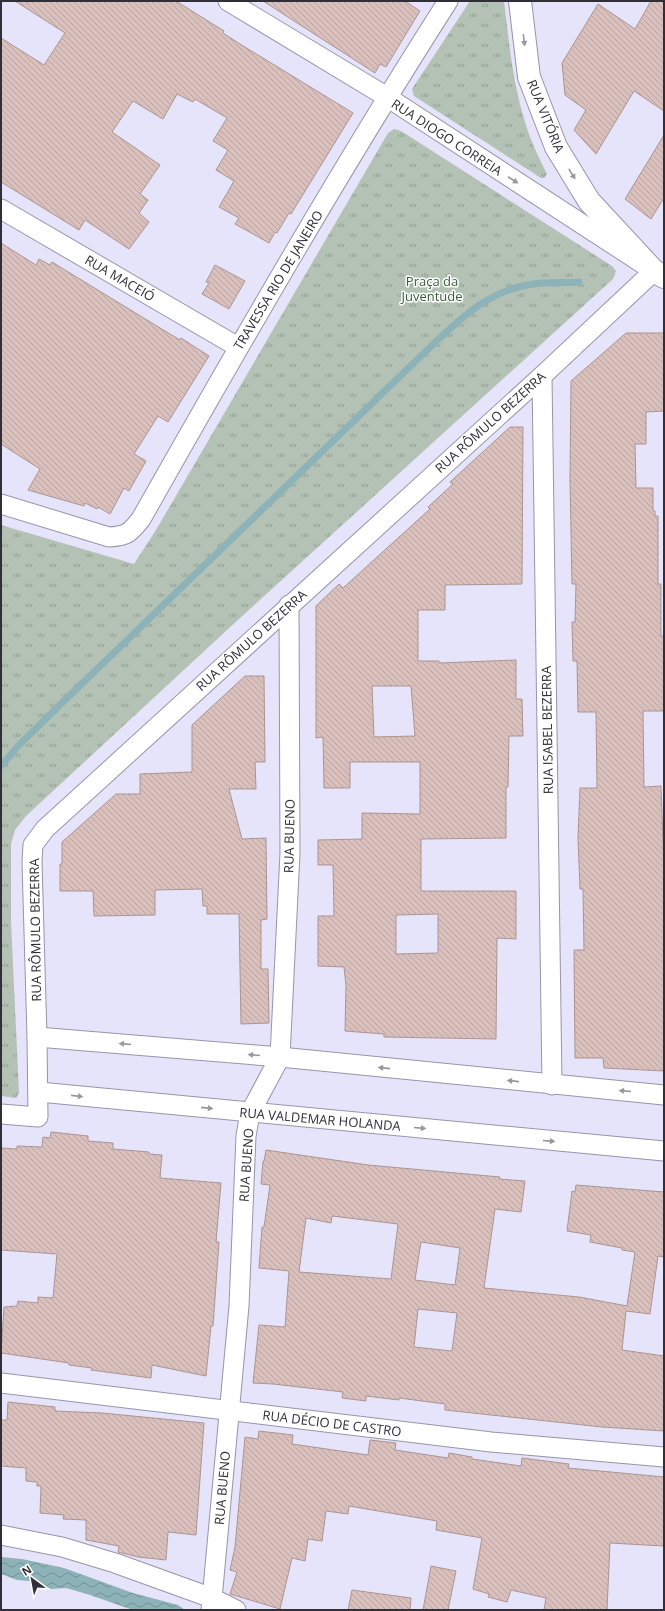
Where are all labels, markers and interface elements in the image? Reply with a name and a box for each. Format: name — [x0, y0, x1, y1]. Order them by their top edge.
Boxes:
one-way arrow — [521, 34, 528, 46]
street label: RUA VITÓRIA — [523, 77, 569, 156]
street label: RUA DIOGO CORREIA — [388, 94, 506, 180]
one-way arrow — [569, 168, 576, 180]
one-way arrow — [508, 176, 518, 184]
street label: TRAVESSA RIO DE JANEIRO — [229, 207, 327, 353]
street label: RUA MACEIÓ — [82, 251, 158, 305]
park label: Praça da Juventude — [399, 272, 463, 305]
street label: RUA RÔMULO BEZERRA — [431, 367, 550, 477]
street label: RUA RÔMULO BEZERRA — [192, 585, 311, 695]
street label: RUA ISABEL BEZERRA — [537, 665, 557, 794]
street label: RUA BUENO — [279, 799, 299, 873]
street label: RUA RÔMULO BEZERRA — [25, 857, 45, 1002]
one-way arrow — [119, 1041, 131, 1048]
one-way arrow — [248, 1052, 260, 1059]
one-way arrow — [378, 1064, 390, 1071]
one-way arrow — [507, 1077, 519, 1084]
one-way arrow — [619, 1088, 631, 1095]
one-way arrow — [71, 1093, 83, 1099]
street label: RUA VALDEMAR HOLANDA — [239, 1103, 402, 1135]
one-way arrow — [201, 1105, 213, 1112]
one-way arrow — [414, 1125, 426, 1132]
street label: RUA BUENO — [234, 1127, 258, 1203]
one-way arrow — [543, 1137, 555, 1144]
street label: RUA DÉCIO DE CASTRO — [261, 1406, 403, 1440]
street label: RUA BUENO — [210, 1450, 234, 1526]
north arrow — [12, 1559, 52, 1599]
text: N — [19, 1561, 34, 1579]

